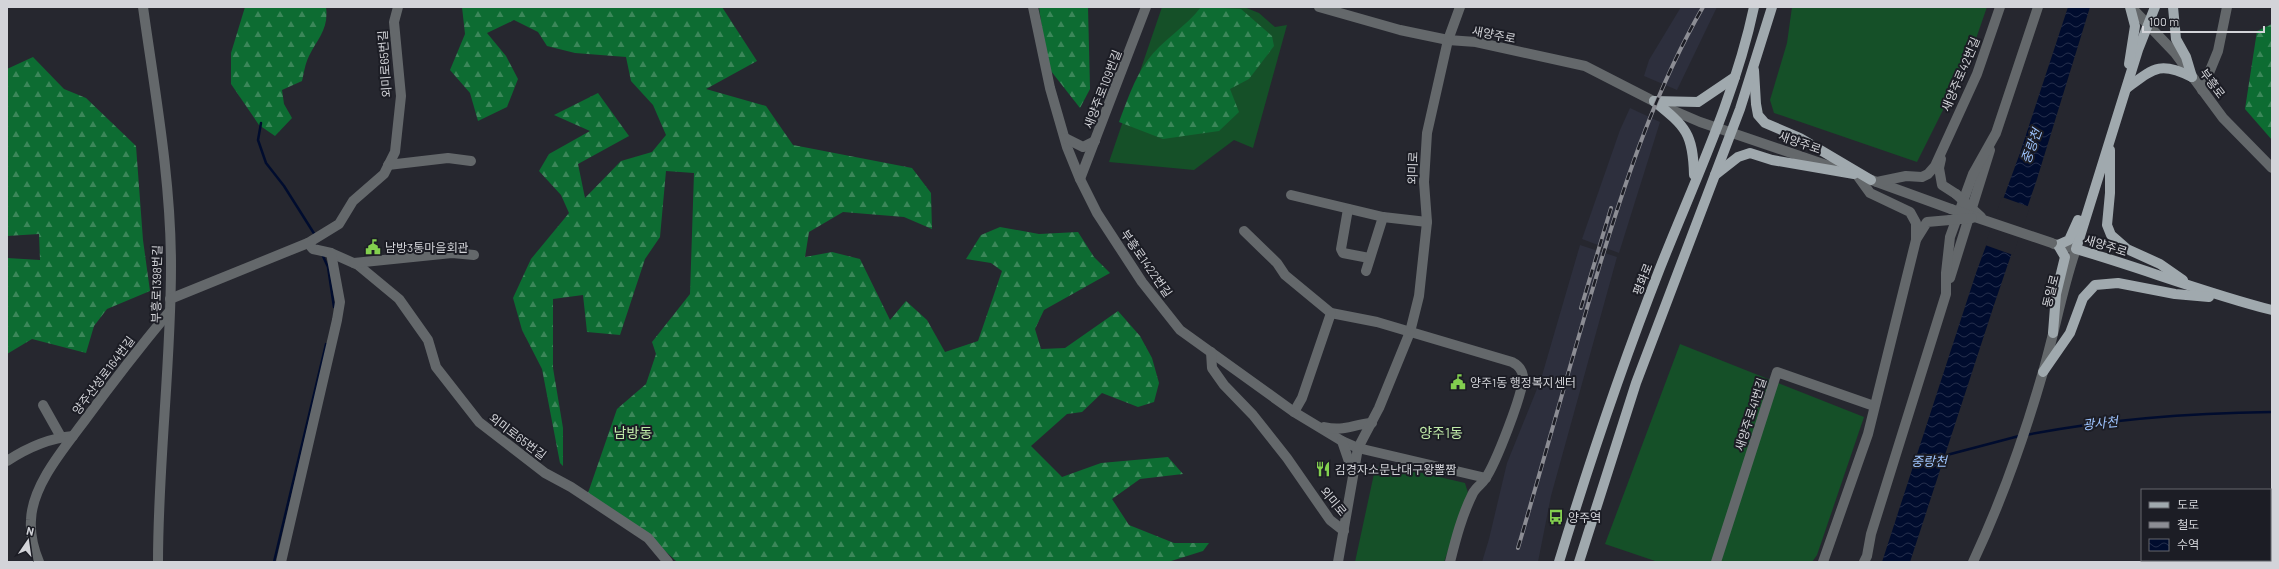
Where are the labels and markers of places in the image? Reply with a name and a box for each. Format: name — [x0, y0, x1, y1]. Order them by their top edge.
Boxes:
public building icon: 남방3통마을회관 — [364, 238, 382, 256]
place label: 남방3통마을회관 — [385, 240, 468, 254]
public building icon: 양주1동 행정복지센터 — [1449, 373, 1467, 391]
place label: 양주1동 행정복지센터 — [1470, 375, 1576, 389]
restaurant icon: 김경자소문난대구왕뽈짬 — [1314, 460, 1332, 478]
place label: 김경자소문난대구왕뽈짬 — [1335, 462, 1456, 476]
bus stop icon: 양주역 — [1547, 508, 1565, 526]
place label: 양주역 — [1568, 510, 1601, 524]

